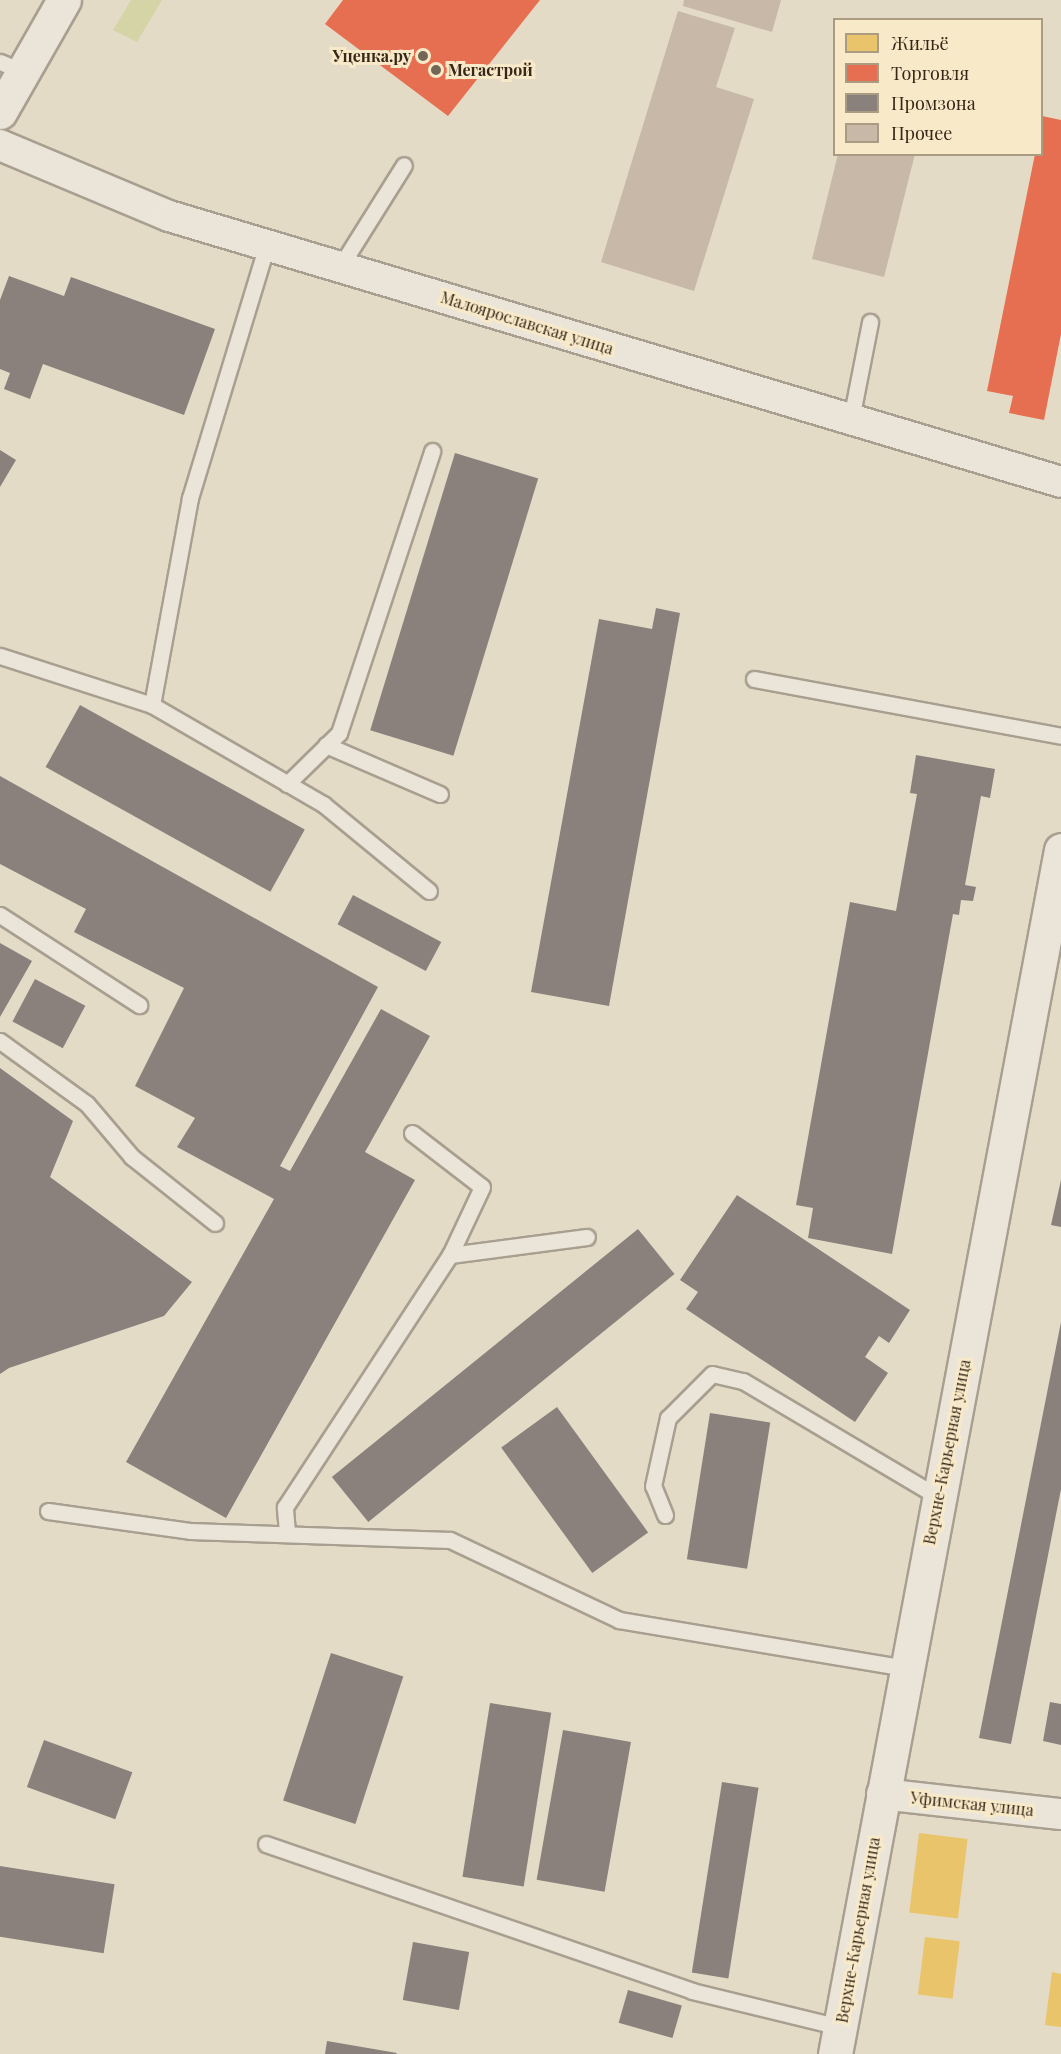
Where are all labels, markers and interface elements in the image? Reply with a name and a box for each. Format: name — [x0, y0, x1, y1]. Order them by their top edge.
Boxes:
legend — [833, 18, 1043, 156]
text: Жильё — [891, 31, 949, 55]
place label: Уценка.ру — [333, 46, 411, 66]
marker: Уценка.ру — [416, 49, 430, 63]
place label: Мегастрой — [448, 60, 533, 80]
text: Торговля — [891, 61, 969, 85]
marker: Мегастрой — [429, 63, 443, 77]
text: Промзона — [891, 91, 976, 115]
text: Прочее — [891, 121, 952, 145]
street label: Малоярославская улица — [438, 288, 616, 358]
street label: Верхне-Карьерная улица — [920, 1358, 974, 1546]
street label: Уфимская улица — [909, 1788, 1035, 1820]
street label: Верхне-Карьерная улица — [832, 1835, 884, 2025]

